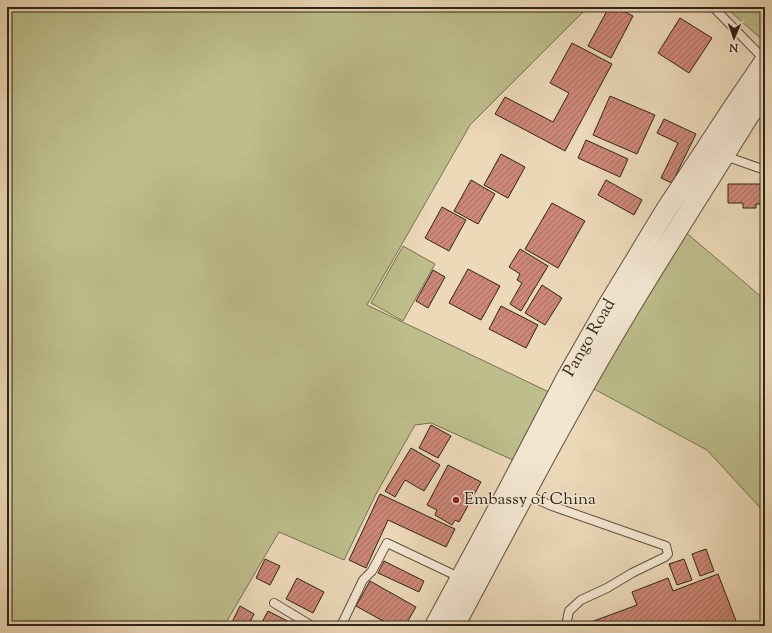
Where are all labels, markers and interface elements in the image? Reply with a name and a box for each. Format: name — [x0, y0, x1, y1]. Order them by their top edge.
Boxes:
north arrow — [714, 18, 754, 58]
text: N — [729, 39, 739, 55]
street label: Pango Road — [558, 294, 622, 381]
place label: Embassy of China — [464, 488, 596, 512]
marker: Embassy of China — [451, 495, 461, 505]

